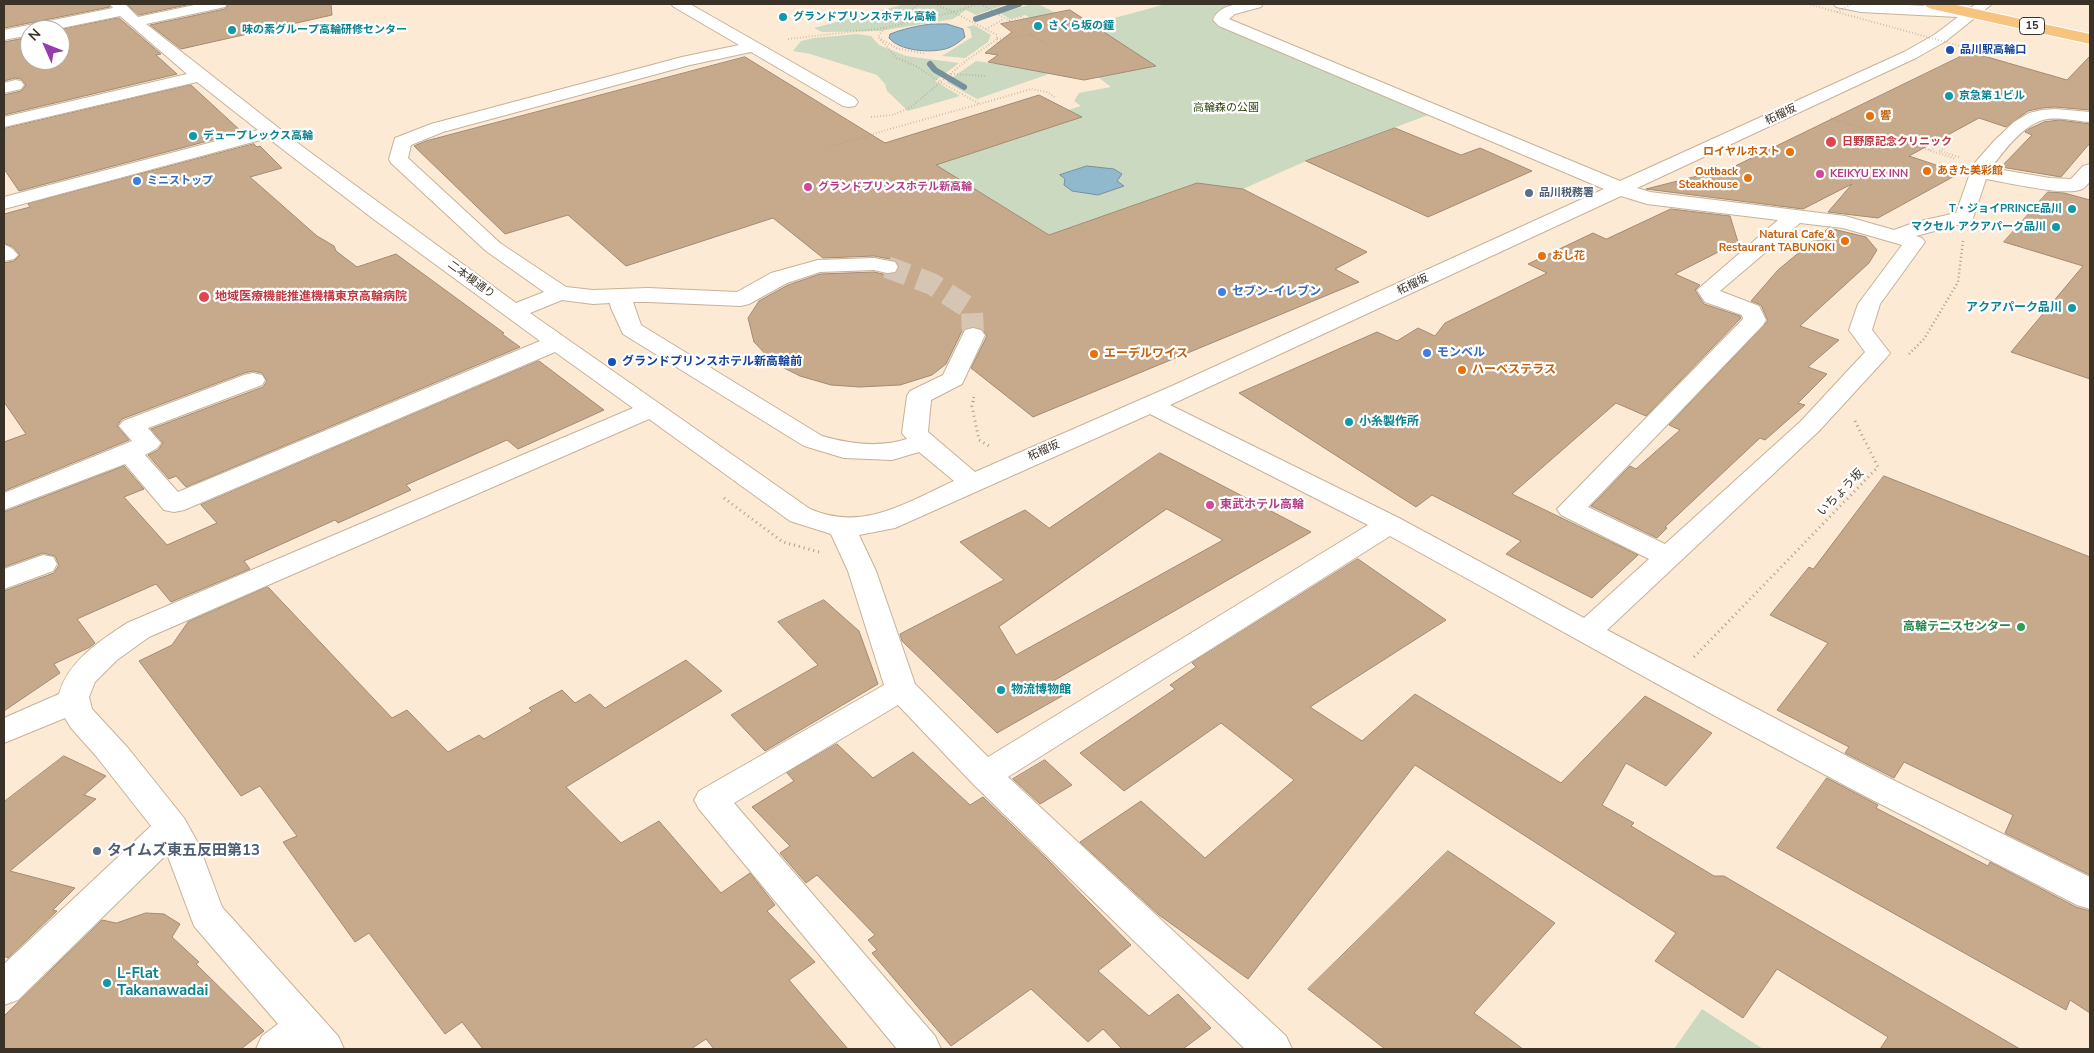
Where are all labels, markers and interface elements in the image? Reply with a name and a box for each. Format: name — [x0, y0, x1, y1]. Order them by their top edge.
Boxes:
place label: グランドプリンスホテル高輪 — [793, 10, 936, 24]
marker: グランドプリンスホテル高輪 — [777, 11, 789, 23]
road number: 15 — [2020, 18, 2044, 34]
place label: さくら坂の鐘 — [1048, 19, 1114, 33]
north arrow — [20, 20, 70, 70]
marker: さくら坂の鐘 — [1032, 20, 1044, 32]
place label: 味の素グループ高輪研修センター — [242, 23, 407, 37]
marker: 味の素グループ高輪研修センター — [226, 24, 238, 36]
text: N — [24, 25, 45, 45]
place label: 品川駅高輪口 — [1960, 43, 2026, 57]
marker: 品川駅高輪口 — [1944, 44, 1956, 56]
place label: 京急第１ビル — [1959, 89, 2025, 103]
marker: 京急第１ビル — [1943, 90, 1955, 102]
park label: 高輪森の公園 — [1193, 101, 1259, 115]
street label: 柘榴坂 — [1763, 102, 1799, 128]
place label: 響 — [1880, 109, 1891, 123]
marker: 響 — [1864, 110, 1876, 122]
place label: デュープレックス高輪 — [203, 129, 313, 143]
marker: デュープレックス高輪 — [187, 130, 199, 142]
marker: 日野原記念クリニック — [1824, 135, 1838, 149]
place label: 日野原記念クリニック — [1842, 135, 1952, 149]
place label: ロイヤルホスト — [1703, 145, 1780, 159]
marker: ロイヤルホスト — [1784, 146, 1796, 158]
place label: あきた美彩館 — [1937, 164, 2003, 178]
place label: Outback Steakhouse — [1679, 165, 1738, 191]
marker: あきた美彩館 — [1921, 165, 1933, 177]
place label: KEIKYU EX INN — [1830, 167, 1908, 181]
marker: KEIKYU EX INN — [1814, 168, 1826, 180]
marker: Outback Steakhouse — [1742, 172, 1754, 184]
place label: ミニストップ — [147, 174, 213, 188]
marker: ミニストップ — [131, 175, 143, 187]
place label: グランドプリンスホテル新高輪 — [818, 180, 972, 194]
marker: グランドプリンスホテル新高輪 — [802, 181, 814, 193]
place label: 品川税務署 — [1539, 186, 1594, 200]
marker: 品川税務署 — [1523, 187, 1535, 199]
place label: T・ジョイPRINCE品川 — [1949, 202, 2062, 216]
marker: T・ジョイPRINCE品川 — [2066, 203, 2078, 215]
place label: マクセル アクアパーク品川 — [1911, 220, 2046, 234]
marker: マクセル アクアパーク品川 — [2050, 221, 2062, 233]
place label: Natural Cafe & Restaurant TABUNOKI — [1719, 228, 1835, 254]
marker: Natural Cafe & Restaurant TABUNOKI — [1839, 235, 1851, 247]
place label: おし花 — [1552, 249, 1585, 263]
marker: おし花 — [1536, 250, 1548, 262]
street label: 二本榎通り — [445, 258, 497, 302]
street label: 柘榴坂 — [1395, 272, 1431, 298]
place label: セブン-イレブン — [1232, 285, 1321, 299]
marker: セブン-イレブン — [1216, 286, 1228, 298]
marker: 地域医療機能推進機構東京高輪病院 — [197, 290, 211, 304]
place label: 地域医療機能推進機構東京高輪病院 — [215, 290, 407, 304]
place label: アクアパーク品川 — [1966, 301, 2062, 315]
marker: アクアパーク品川 — [2066, 302, 2078, 314]
place label: モンベル — [1437, 346, 1485, 360]
place label: エーデルワイス — [1104, 347, 1188, 361]
marker: モンベル — [1421, 347, 1433, 359]
marker: エーデルワイス — [1088, 348, 1100, 360]
place label: グランドプリンスホテル新高輪前 — [622, 355, 802, 369]
marker: グランドプリンスホテル新高輪前 — [606, 356, 618, 368]
place label: ハーベステラス — [1472, 363, 1556, 377]
marker: ハーベステラス — [1456, 364, 1468, 376]
place label: 小糸製作所 — [1359, 415, 1419, 429]
marker: 小糸製作所 — [1343, 416, 1355, 428]
street label: 柘榴坂 — [1026, 438, 1062, 464]
street label: いちょう坂 — [1815, 466, 1867, 520]
place label: 東武ホテル高輪 — [1220, 498, 1304, 512]
marker: 東武ホテル高輪 — [1204, 499, 1216, 511]
place label: 高輪テニスセンター — [1903, 620, 2011, 634]
marker: 高輪テニスセンター — [2015, 621, 2027, 633]
place label: 物流博物館 — [1011, 683, 1071, 697]
marker: 物流博物館 — [995, 684, 1007, 696]
place label: タイムズ東五反田第13 — [107, 842, 260, 860]
marker: タイムズ東五反田第13 — [91, 845, 103, 857]
place label: L-Flat Takanawadai — [117, 965, 208, 1000]
marker: L-Flat Takanawadai — [101, 977, 113, 989]

